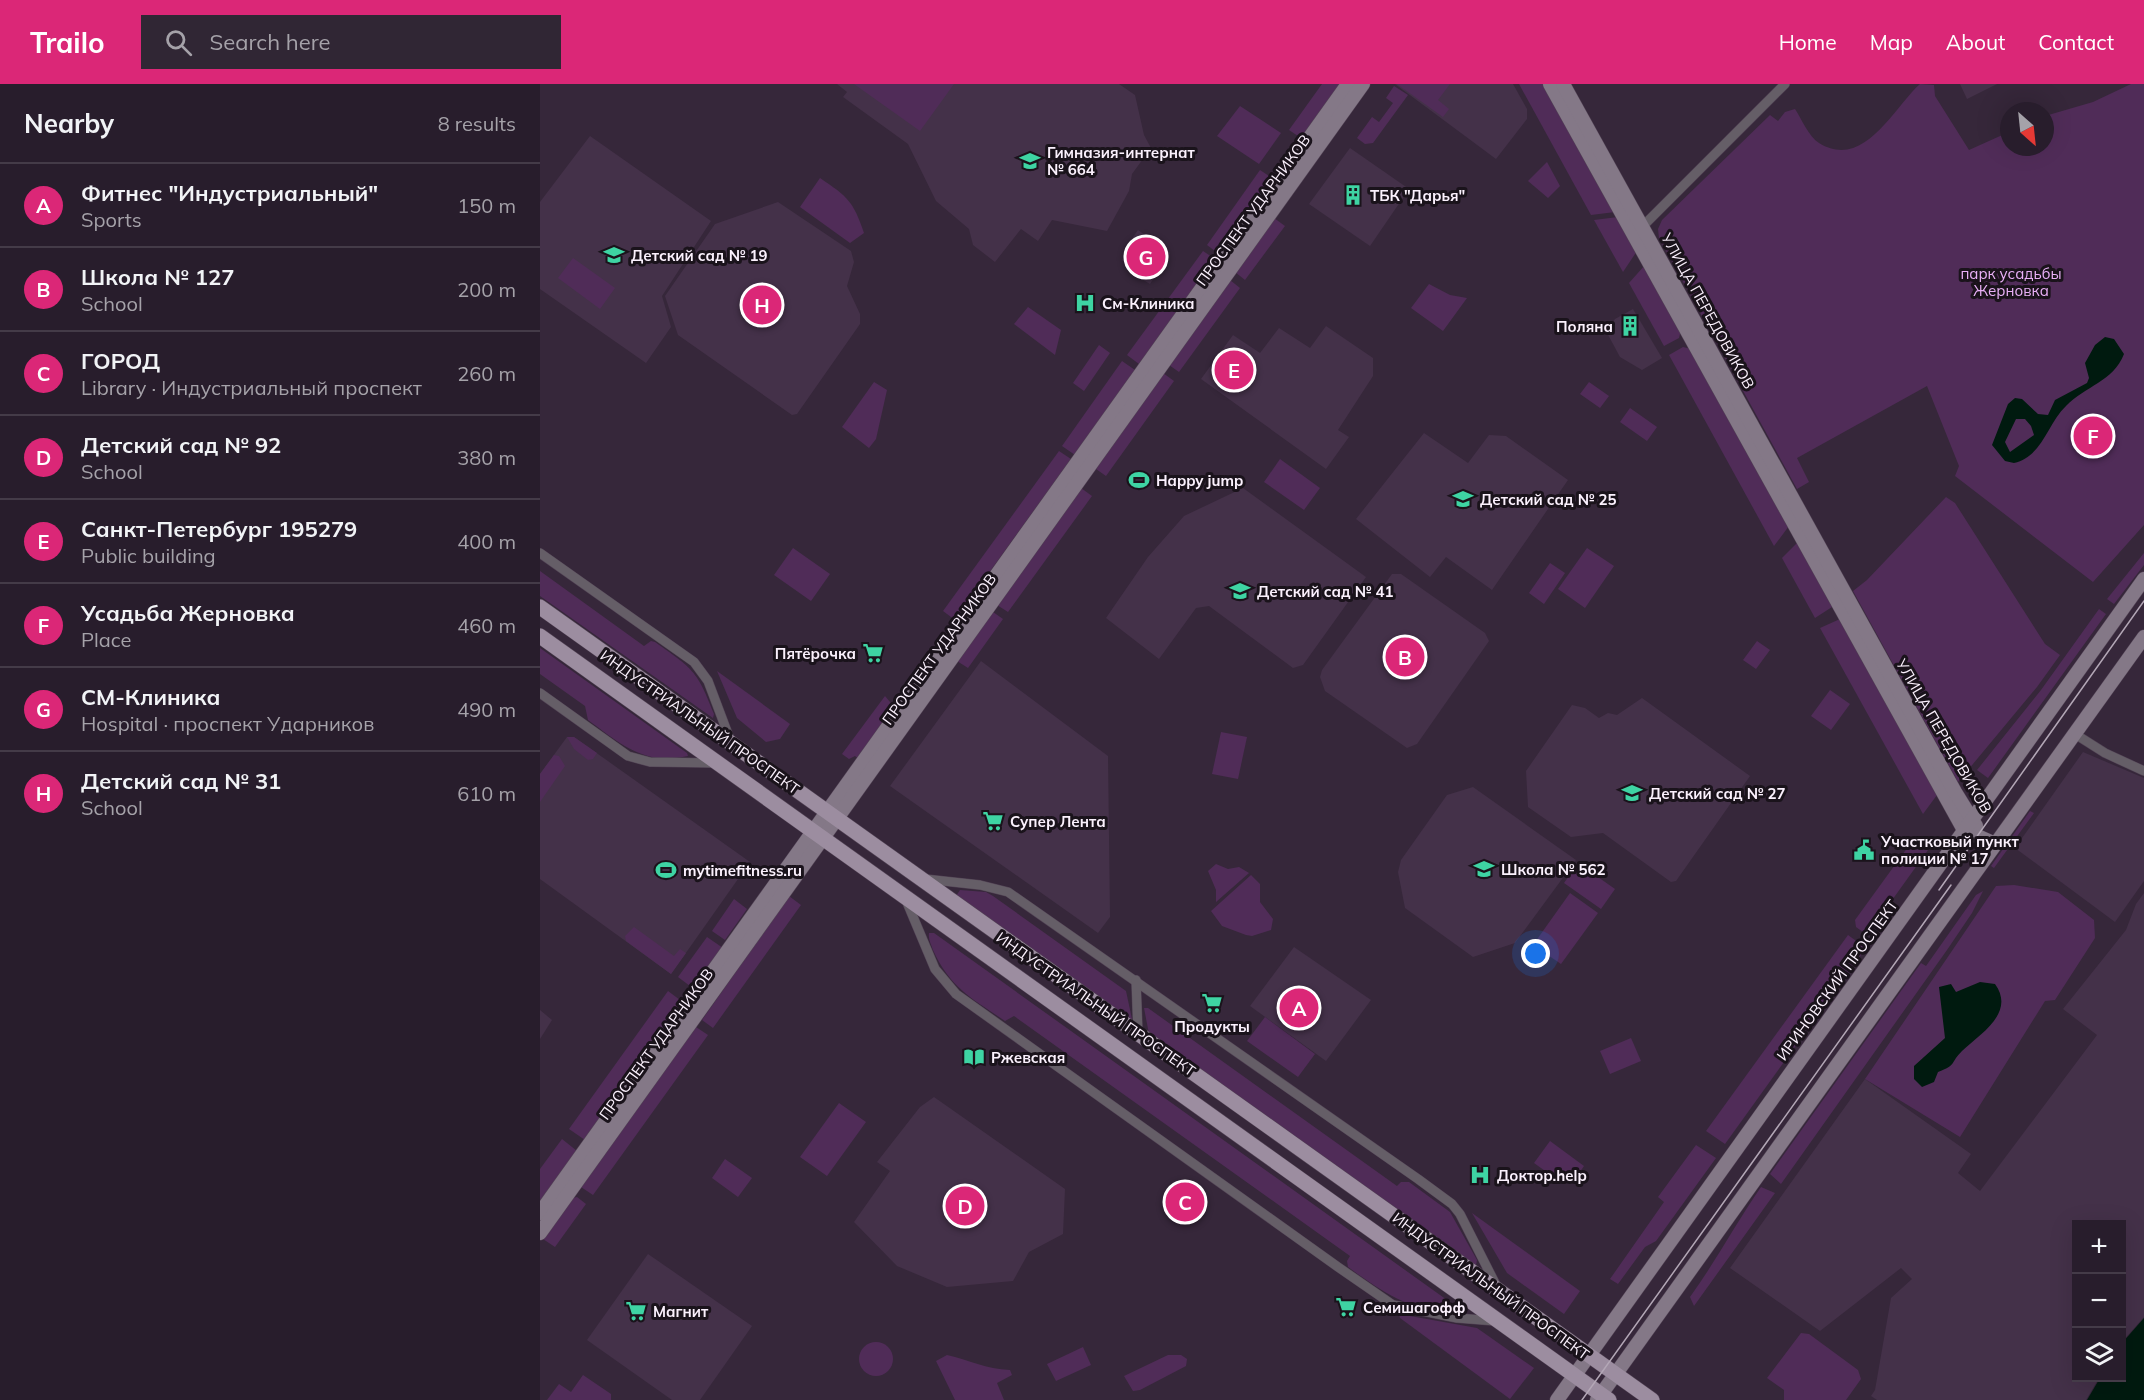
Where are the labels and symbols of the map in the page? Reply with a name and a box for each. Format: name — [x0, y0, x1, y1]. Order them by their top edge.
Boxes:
north arrow — [2000, 102, 2054, 156]
street label: ПРОСПЕКТ УДАРНИКОВ — [1192, 131, 1314, 289]
place label: Гимназия-интернат № 664 — [1047, 143, 1196, 179]
school or university icon: Гимназия-интернат № 664 — [1018, 149, 1042, 173]
building icon: ТБК "Дарья" — [1341, 183, 1365, 207]
place label: ТБК "Дарья" — [1370, 186, 1465, 205]
street label: УЛИЦА ПЕРЕДОВИКОВ — [1657, 229, 1759, 392]
pin: G — [1126, 234, 1166, 279]
school or university icon: Детский сад № 19 — [602, 243, 626, 267]
place label: Детский сад № 19 — [631, 246, 768, 265]
park label: парк усадьбы Жерновка — [1960, 264, 2062, 300]
pin: H — [742, 282, 782, 328]
hospital icon: См-Клиника — [1073, 291, 1097, 315]
place label: См-Клиника — [1102, 294, 1195, 313]
building icon: Поляна — [1618, 314, 1642, 338]
place label: Поляна — [1556, 317, 1613, 336]
pin: E — [1214, 348, 1254, 392]
pin: F — [2074, 414, 2112, 458]
sports icon: Happy jump — [1127, 468, 1151, 492]
place label: Happy jump — [1156, 471, 1243, 490]
school or university icon: Детский сад № 25 — [1451, 487, 1475, 511]
place label: Детский сад № 25 — [1480, 490, 1617, 509]
street label: ПРОСПЕКТ УДАРНИКОВ — [878, 570, 1000, 728]
school or university icon: Детский сад № 41 — [1228, 579, 1252, 603]
place label: Детский сад № 41 — [1257, 582, 1394, 601]
pin: B — [1386, 634, 1424, 680]
supermarket icon: Пятёрочка — [861, 641, 885, 665]
place label: Пятёрочка — [775, 644, 856, 663]
street label: ИНДУСТРИАЛЬНЫЙ ПРОСПЕКТ — [597, 646, 803, 798]
street label: УЛИЦА ПЕРЕДОВИКОВ — [1892, 655, 1996, 817]
school or university icon: Детский сад № 27 — [1620, 781, 1644, 805]
place label: Детский сад № 27 — [1649, 784, 1786, 803]
supermarket icon: Супер Лента — [981, 809, 1005, 833]
place label: Супер Лента — [1010, 812, 1106, 831]
place label: Участковый пункт полиции № 17 — [1880, 832, 2019, 868]
public building icon: Участковый пункт полиции № 17 — [1852, 838, 1876, 862]
school or university icon: Школа № 562 — [1472, 857, 1496, 881]
sports icon: mytimefitness.ru — [654, 858, 678, 882]
place label: Школа № 562 — [1501, 860, 1606, 879]
place label: mytimefitness.ru — [683, 861, 802, 880]
street label: ИРИНОВСКИЙ ПРОСПЕКТ — [1772, 896, 1902, 1064]
street label: ИНДУСТРИАЛЬНЫЙ ПРОСПЕКТ — [993, 928, 1199, 1080]
your location — [1521, 939, 1550, 968]
street label: ПРОСПЕКТ УДАРНИКОВ — [595, 965, 717, 1123]
pin: A — [1280, 986, 1318, 1030]
supermarket icon: Продукты — [1200, 991, 1224, 1015]
place label: Продукты — [1174, 1017, 1250, 1036]
library icon: Ржевская — [962, 1045, 986, 1069]
place label: Ржевская — [991, 1048, 1065, 1067]
hospital icon: Доктор.help — [1468, 1163, 1492, 1187]
place label: Доктор.help — [1497, 1166, 1587, 1185]
pin: C — [1166, 1180, 1204, 1224]
pin: D — [946, 1184, 984, 1228]
street label: ИНДУСТРИАЛЬНЫЙ ПРОСПЕКТ — [1389, 1208, 1593, 1364]
supermarket icon: Семишагофф — [1334, 1295, 1358, 1319]
place label: Семишагофф — [1363, 1298, 1465, 1317]
supermarket icon: Магнит — [624, 1299, 648, 1323]
place label: Магнит — [653, 1302, 709, 1321]

